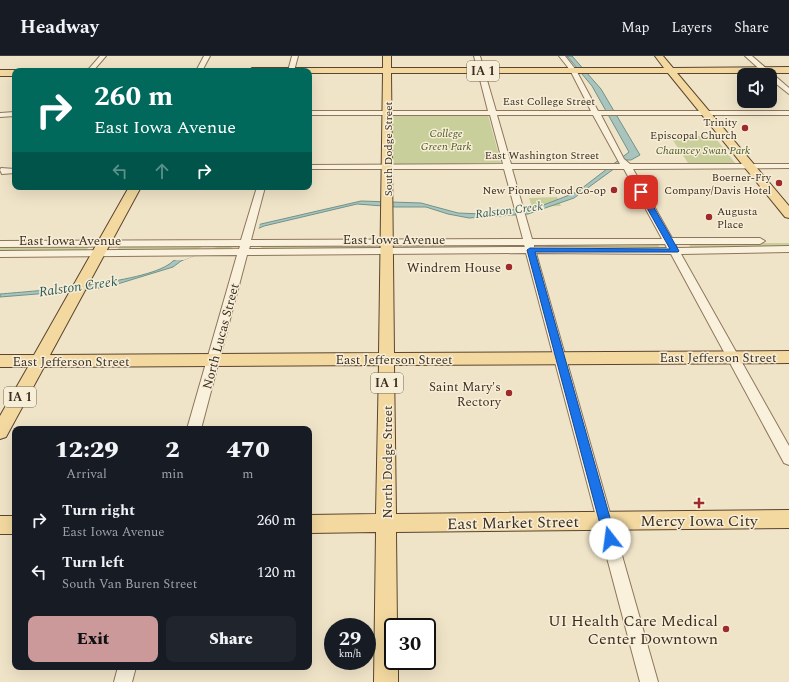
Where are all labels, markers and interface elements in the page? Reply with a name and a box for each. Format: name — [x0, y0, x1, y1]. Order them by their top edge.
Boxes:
text: Headway — [20, 13, 99, 42]
text: Map — [621, 17, 650, 38]
text: Layers — [672, 17, 712, 38]
text: Share — [734, 17, 769, 38]
road number: IA 1 — [467, 61, 499, 81]
map controls — [737, 68, 777, 108]
button: sound — [737, 68, 777, 108]
text: 260 m — [94, 75, 173, 118]
icon: right — [28, 84, 80, 136]
street label: East College Street — [503, 93, 595, 110]
street label: South Dodge Street — [380, 102, 397, 196]
text: East Iowa Avenue — [94, 114, 236, 141]
place label: Trinity Episcopal Church — [650, 114, 738, 144]
marker: Trinity Episcopal Church — [740, 123, 750, 133]
park label: College Green Park — [421, 125, 471, 155]
park label: Chauncey Swan Park — [656, 142, 750, 159]
street label: East Washington Street — [485, 147, 599, 164]
icon: left — [109, 160, 131, 182]
icon: ahead — [151, 160, 173, 182]
icon: right — [193, 160, 215, 182]
place label: Boerner-Fry Company/Davis Hotel — [664, 169, 772, 199]
pin — [624, 175, 658, 209]
marker: Boerner-Fry Company/Davis Hotel — [774, 178, 784, 188]
icon: arrive — [630, 181, 652, 203]
place label: New Pioneer Food Co-op — [483, 182, 606, 199]
marker: New Pioneer Food Co-op — [609, 185, 619, 195]
water label: Ralston Creek — [474, 197, 544, 224]
place label: Augusta Place — [717, 203, 758, 233]
marker: Augusta Place — [704, 212, 714, 222]
street label: East Iowa Avenue — [343, 230, 445, 250]
street label: East Iowa Avenue — [19, 231, 121, 251]
place label: Windrem House — [407, 258, 501, 278]
marker: Windrem House — [504, 262, 514, 272]
water label: Ralston Creek — [37, 271, 119, 302]
street label: North Lucas Street — [197, 281, 245, 392]
street label: East Jefferson Street — [659, 348, 777, 368]
street label: East Jefferson Street — [335, 350, 453, 370]
street label: East Jefferson Street — [12, 352, 130, 372]
road number: IA 1 — [371, 373, 403, 393]
place label: Saint Mary's Rectory — [429, 377, 502, 412]
road number: IA 1 — [4, 387, 36, 407]
marker: Saint Mary's Rectory — [504, 388, 514, 398]
street label: North Dodge Street — [378, 405, 398, 519]
text: 12:29 — [54, 432, 119, 468]
text: 2 — [165, 432, 180, 468]
text: 470 — [226, 432, 270, 468]
text: Arrival — [66, 464, 107, 484]
text: min — [161, 464, 184, 484]
text: m — [242, 464, 254, 484]
marker: Mercy Iowa City — [693, 497, 705, 509]
text: Turn right — [62, 499, 135, 522]
icon: right — [28, 509, 50, 531]
text: 260 m — [257, 509, 296, 532]
place label: Mercy Iowa City — [640, 509, 759, 533]
street label: East Market Street — [447, 510, 580, 536]
position arrow — [589, 518, 631, 560]
text: East Iowa Avenue — [62, 522, 165, 542]
text: Turn left — [62, 551, 124, 574]
icon: left — [28, 561, 50, 583]
text: 120 m — [257, 561, 296, 584]
text: South Van Buren Street — [62, 574, 197, 594]
place label: UI Health Care Medical Center Downtown — [548, 609, 718, 651]
button: Exit — [28, 616, 158, 662]
button: Share — [166, 616, 296, 662]
speed limit sign: 30 — [384, 618, 436, 670]
text: 29 — [339, 624, 361, 654]
marker: UI Health Care Medical Center Downtown — [721, 624, 731, 634]
text: km/h — [339, 646, 361, 662]

